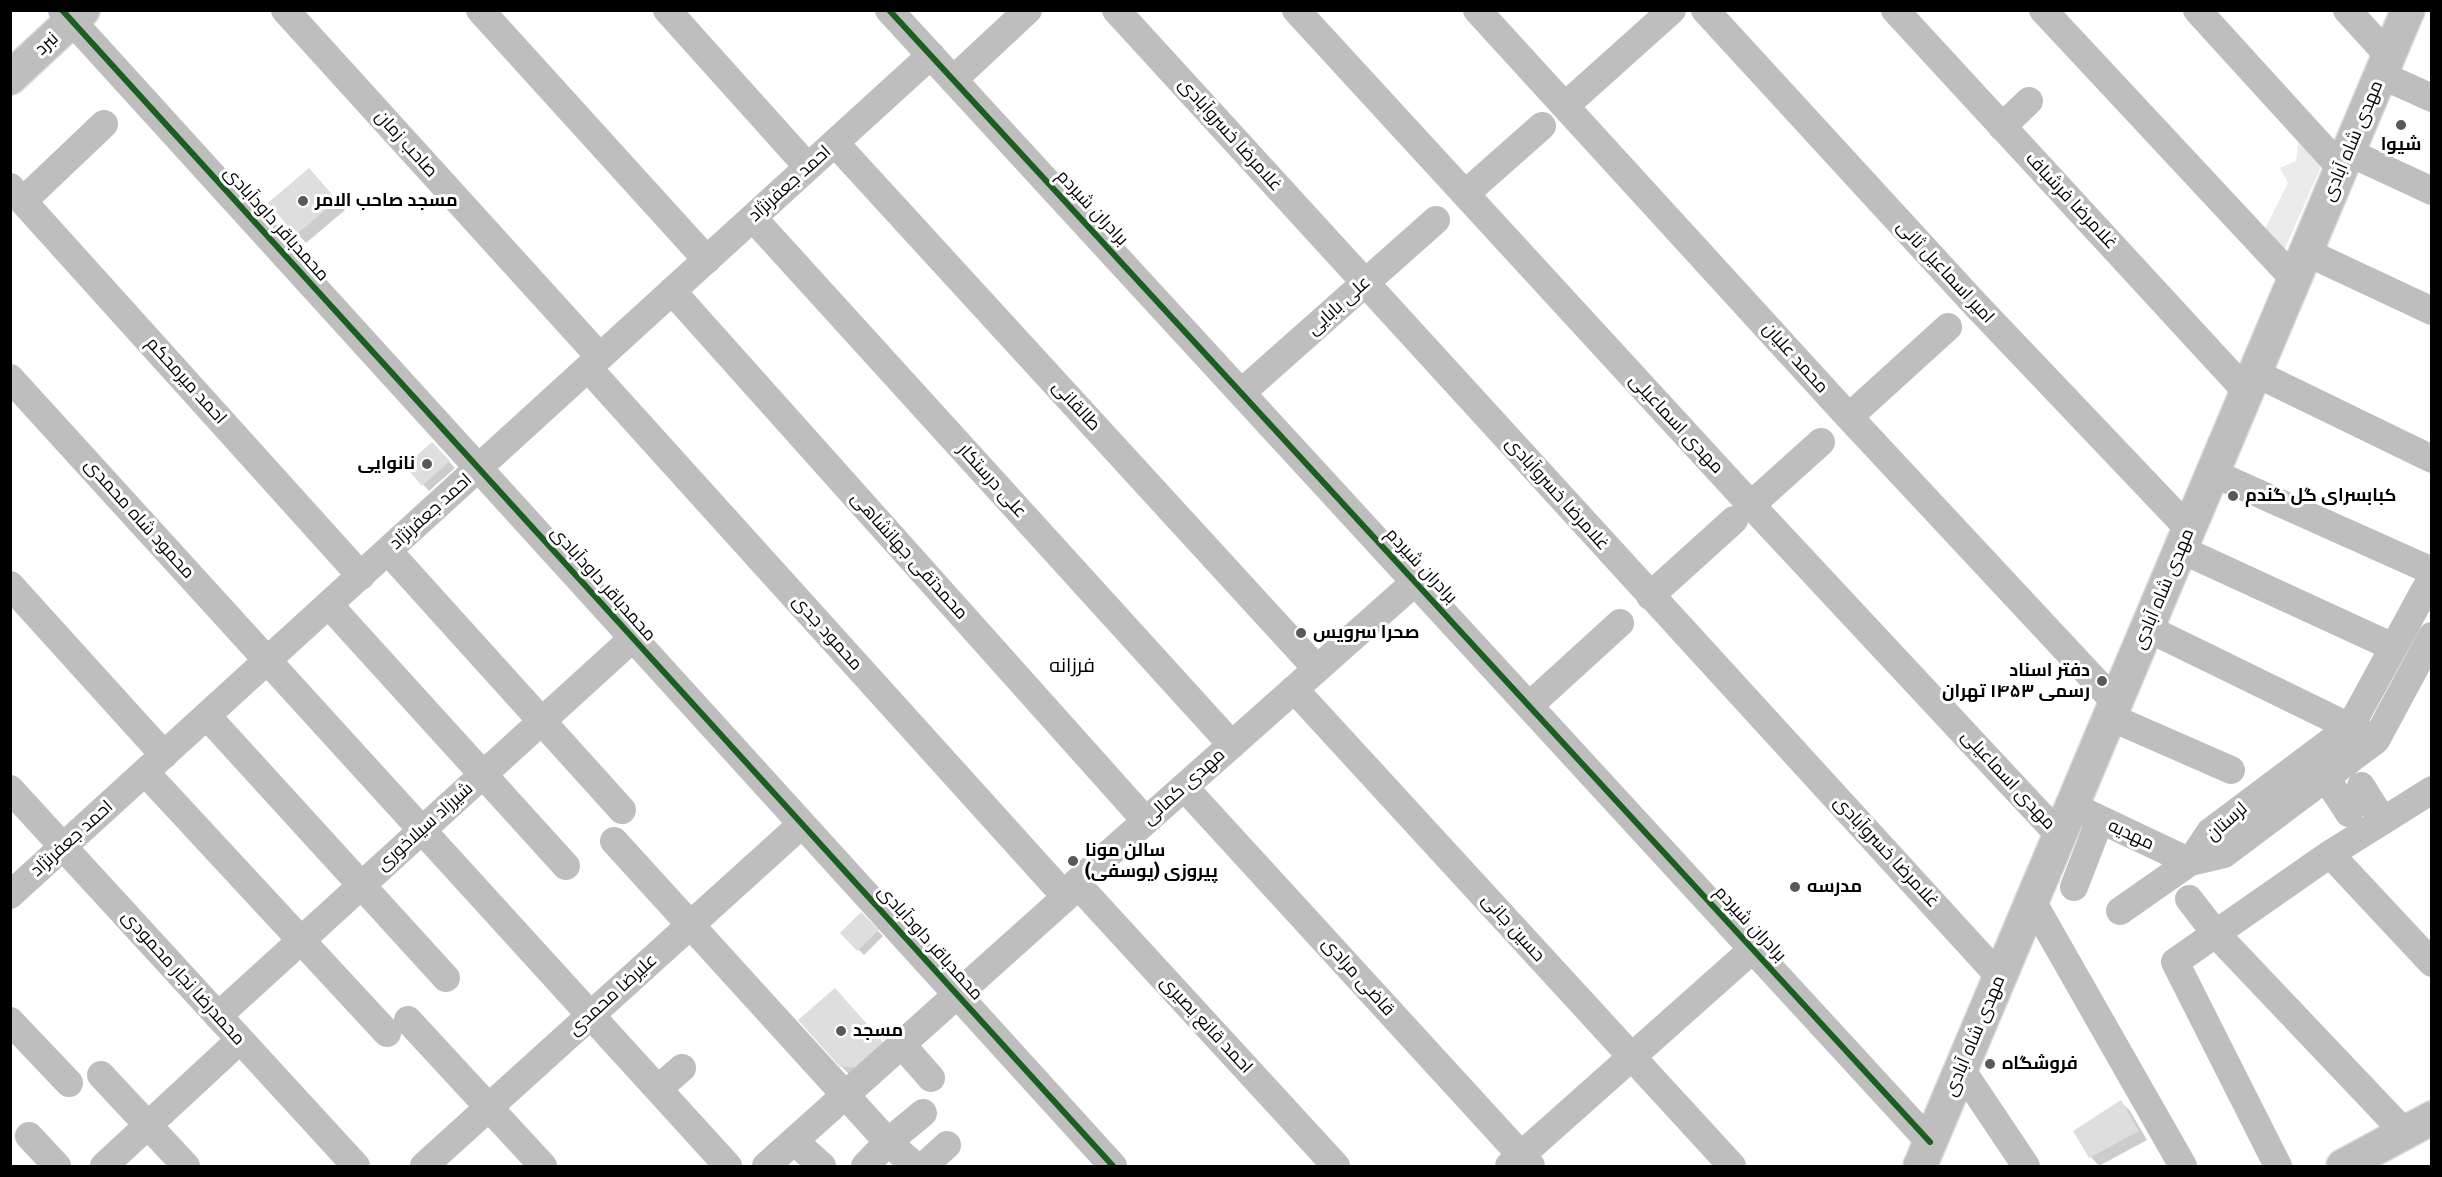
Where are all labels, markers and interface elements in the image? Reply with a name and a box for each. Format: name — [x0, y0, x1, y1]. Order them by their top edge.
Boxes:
street label: نبرد — [31, 28, 63, 60]
street label: غلامرضا خسروآبادی — [1174, 74, 1286, 196]
street label: مهدی شاه آبادی — [2318, 77, 2388, 205]
street label: صاحب زمان — [370, 106, 442, 182]
marker: شیوا — [2394, 118, 2408, 132]
place label: شیوا — [2381, 134, 2421, 156]
street label: احمد جعفرنژاد — [744, 141, 836, 227]
street label: غلامرضا فرشباف — [2020, 148, 2122, 254]
street label: محمدباقر داودآبادی — [219, 162, 333, 286]
street label: برادران شیردم — [1051, 166, 1133, 250]
place label: مسجد صاحب الامر — [315, 190, 458, 212]
marker: مسجد صاحب الامر — [296, 194, 310, 208]
street label: امیر اسماعیل ثانی — [1892, 216, 1998, 328]
street label: علی بابایی — [1303, 272, 1375, 340]
street label: محمد علیان — [1758, 318, 1832, 398]
street label: احمد میرمحکم — [141, 333, 231, 429]
street label: مهدی اسماعیلی — [1624, 370, 1728, 478]
street label: طالقانی — [1047, 376, 1105, 436]
street label: غلامرضا خسروآبادی — [1501, 433, 1613, 555]
street label: علی درستکار — [953, 439, 1031, 523]
place label: نانوایی — [358, 453, 415, 475]
street label: محمود شاه محمدی — [79, 454, 199, 584]
marker: نانوایی — [420, 457, 434, 471]
street label: احمد جعفرنژاد — [385, 469, 477, 555]
place label: کبابسرای گل گندم — [2245, 485, 2396, 507]
street label: محمدتقی جهانشاهی — [846, 488, 972, 624]
marker: کبابسرای گل گندم — [2226, 489, 2240, 503]
street label: محمدباقر داودآبادی — [546, 522, 660, 646]
street label: برادران شیردم — [1380, 524, 1462, 608]
street label: مهدی شاه آبادی — [2129, 525, 2199, 653]
street label: محمود جدی — [787, 591, 867, 675]
place label: صحرا سرویس — [1313, 622, 1419, 644]
marker: صحرا سرویس — [1294, 626, 1308, 640]
district label: فرزانه — [1049, 654, 1095, 678]
place label: دفتر اسناد رسمی ۱۴۵۳ تهران — [1942, 660, 2090, 702]
marker: دفتر اسناد رسمی ۱۴۵۳ تهران — [2095, 674, 2109, 688]
street label: مهدی اسماعیلی — [1956, 726, 2060, 834]
street label: مهدی کمالی — [1138, 744, 1230, 830]
street label: شیرزاد سیلاخوری — [372, 778, 478, 876]
street label: غلامرضا خسروآبادی — [1829, 792, 1943, 912]
street label: احمد جعفرنژاد — [26, 796, 118, 882]
street label: لرستان — [2202, 798, 2252, 846]
street label: مهدیه — [2105, 815, 2157, 855]
place label: سالن مونا پیروزی (یوسفی) — [1085, 840, 1218, 882]
marker: سالن مونا پیروزی (یوسفی) — [1066, 854, 1080, 868]
place label: مدرسه — [1807, 876, 1862, 898]
marker: مدرسه — [1788, 880, 1802, 894]
street label: محمدباقر داودآبادی — [873, 881, 987, 1005]
street label: برادران شیردم — [1709, 882, 1791, 966]
street label: حسین جانی — [1477, 890, 1549, 966]
street label: محمدرضا نجار محمودی — [117, 906, 249, 1050]
street label: قاضی مرادی — [1317, 933, 1399, 1021]
street label: علیرضا محمدی — [564, 949, 662, 1041]
street label: احمد قانع بصیری — [1155, 972, 1257, 1078]
street label: مهدی شاه آبادی — [1940, 972, 2010, 1100]
place label: مسجد — [853, 1020, 903, 1042]
marker: مسجد — [834, 1024, 848, 1038]
place label: فروشگاه — [2002, 1053, 2078, 1075]
marker: فروشگاه — [1983, 1057, 1997, 1071]

